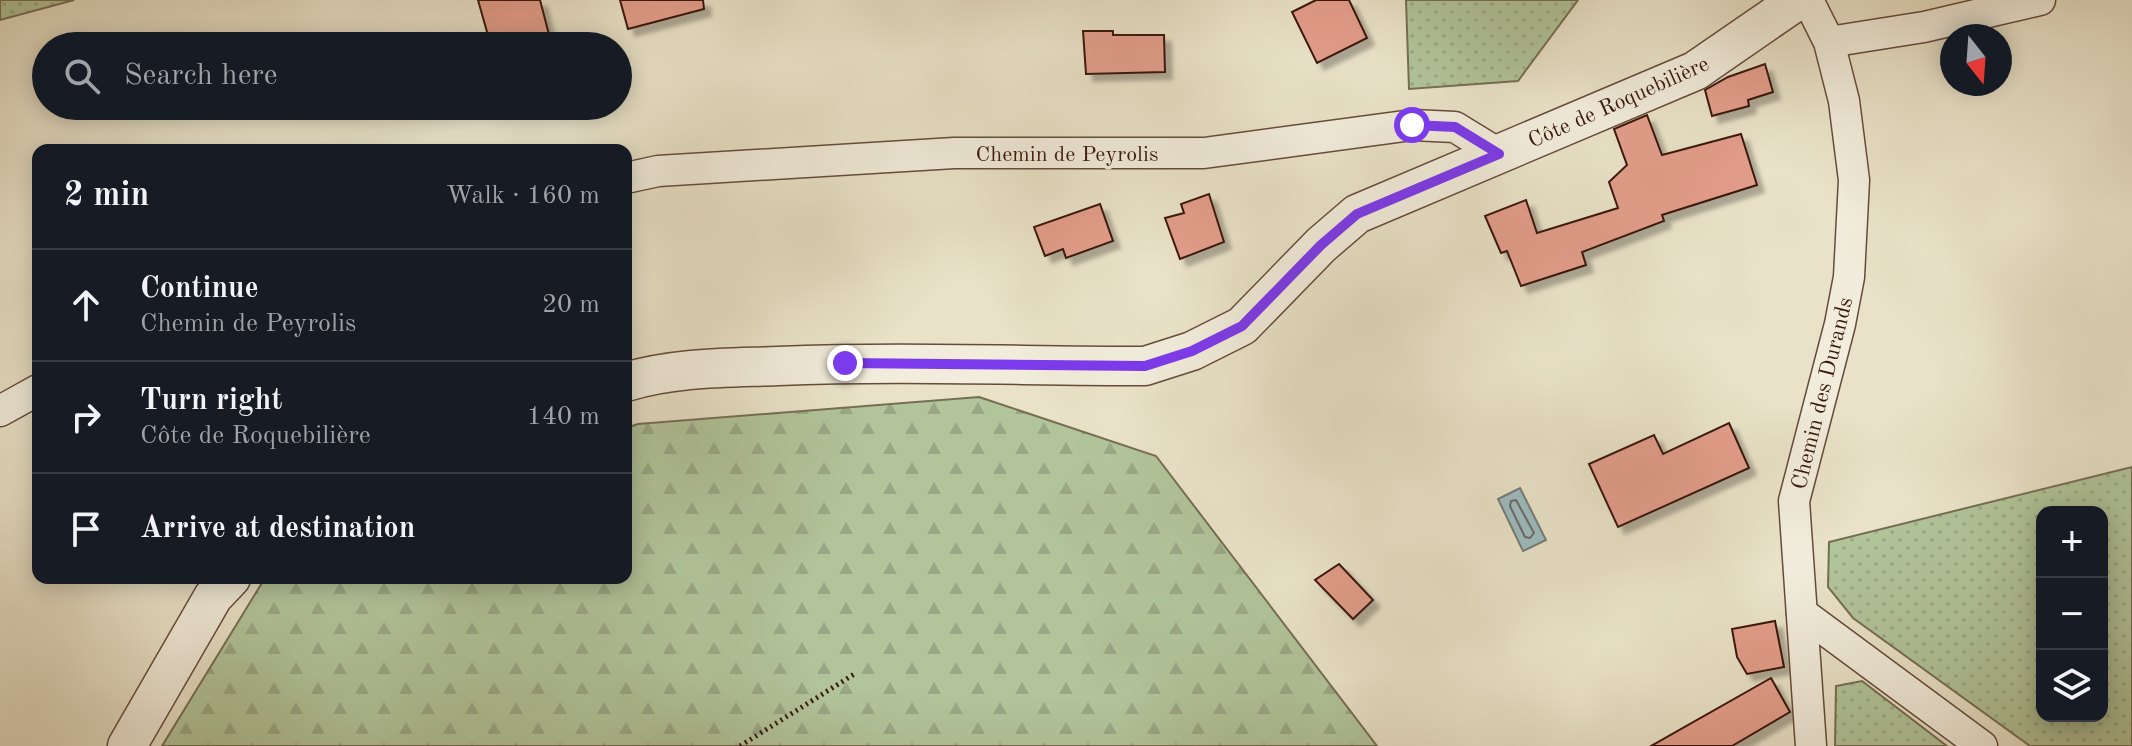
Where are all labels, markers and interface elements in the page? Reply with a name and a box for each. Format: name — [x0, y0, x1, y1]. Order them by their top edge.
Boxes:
north arrow — [1940, 24, 2012, 96]
search box — [32, 32, 632, 120]
street label: Côte de Roquebilière — [1525, 53, 1713, 153]
icon: search — [60, 54, 104, 98]
text: Search here — [124, 61, 278, 91]
route start — [1394, 107, 1430, 143]
street label: Chemin de Peyrolis — [976, 144, 1159, 166]
text: 2 min — [64, 179, 149, 213]
text: Walk · 160 m — [446, 183, 600, 209]
text: Continue — [140, 274, 259, 304]
icon: ahead — [64, 283, 108, 327]
text: 20 m — [542, 292, 600, 318]
street label: Chemin des Durands — [1788, 295, 1857, 492]
text: Chemin de Peyrolis — [140, 311, 356, 337]
route end — [827, 345, 863, 381]
text: Turn right — [140, 386, 282, 416]
icon: right — [64, 395, 108, 439]
text: 140 m — [527, 404, 600, 430]
text: Côte de Roquebilière — [140, 423, 371, 449]
map controls — [2036, 506, 2108, 722]
button: + — [2036, 506, 2108, 578]
icon: arrive — [64, 507, 108, 551]
text: Arrive at destination — [140, 514, 415, 544]
button: − — [2036, 578, 2108, 650]
button: layers — [2036, 650, 2108, 722]

